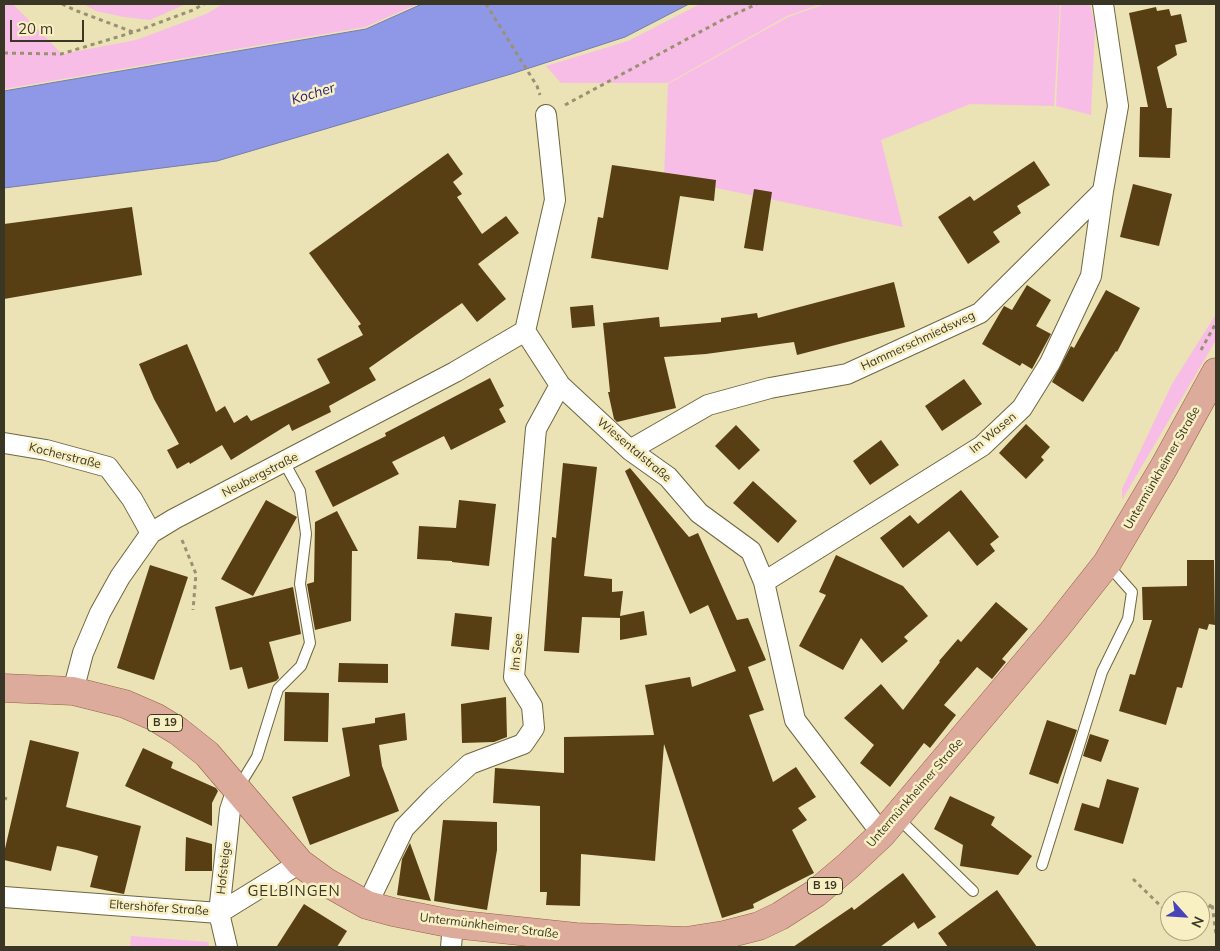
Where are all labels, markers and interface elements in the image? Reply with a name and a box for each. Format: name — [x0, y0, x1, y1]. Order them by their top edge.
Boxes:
scale bar — [12, 10, 86, 42]
text: 20 m — [18, 19, 53, 38]
water label: Kocher — [289, 79, 337, 109]
street label: Hammerschmiedsweg — [859, 308, 977, 374]
street label: Untermünkheimer Straße — [1121, 404, 1203, 532]
street label: Im Wasen — [967, 409, 1019, 457]
street label: Wiesentalstraße — [594, 415, 674, 485]
street label: Kocherstraße — [27, 440, 103, 472]
street label: Neubergstraße — [220, 450, 300, 500]
street label: Im See — [508, 633, 526, 671]
road number: B 19 — [148, 714, 182, 731]
street label: Untermünkheimer Straße — [864, 736, 966, 850]
street label: Hofsteige — [214, 841, 234, 895]
road number: B 19 — [808, 878, 842, 894]
district label: GELBINGEN — [246, 882, 342, 900]
north arrow — [1160, 891, 1210, 941]
street label: Eltershöfer Straße — [109, 897, 209, 919]
street label: Untermünkheimer Straße — [419, 910, 559, 942]
text: N — [1187, 913, 1208, 931]

